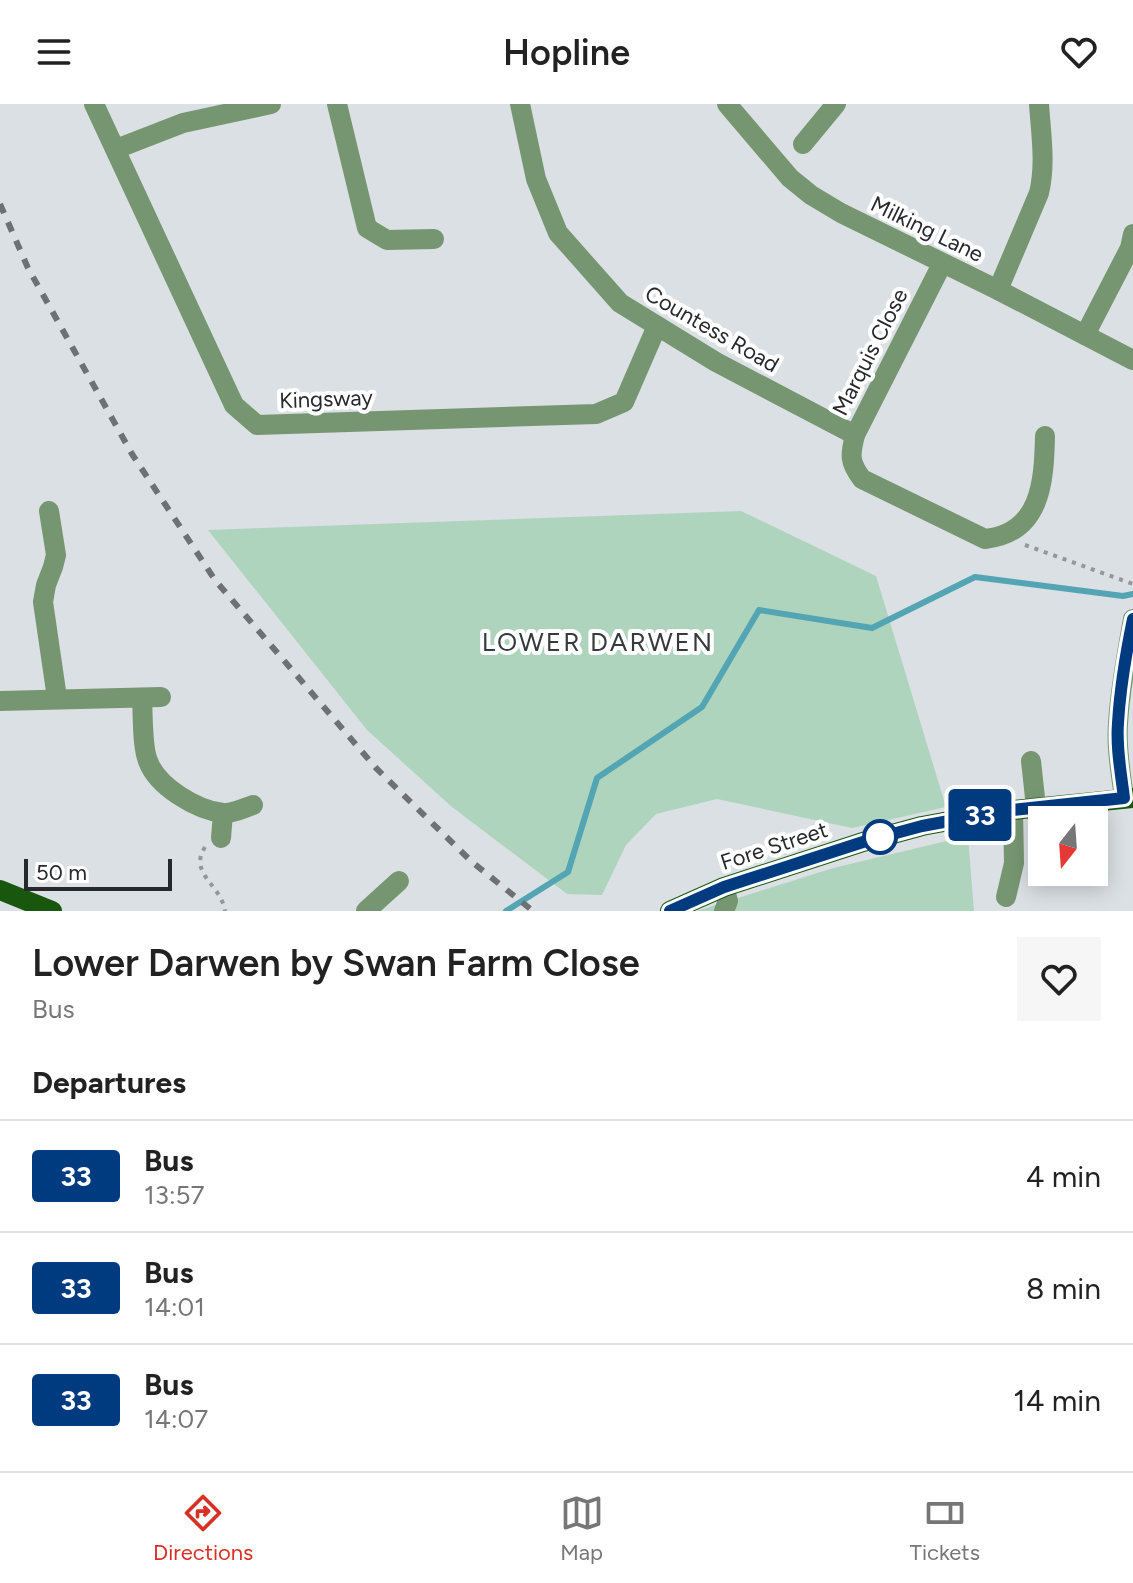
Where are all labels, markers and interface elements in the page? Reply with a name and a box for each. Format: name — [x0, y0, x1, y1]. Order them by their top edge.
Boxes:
icon: menu — [32, 30, 76, 74]
icon: heart — [1057, 30, 1101, 74]
text: Hopline — [503, 31, 630, 74]
street label: Milking Lane — [866, 190, 988, 268]
street label: Countess Road — [640, 280, 784, 378]
street label: Marquis Close — [826, 284, 914, 420]
street label: Kingsway — [279, 384, 374, 414]
district label: LOWER DARWEN — [482, 626, 714, 658]
line badge: 33 — [944, 789, 1016, 841]
text: 33 — [964, 798, 996, 832]
north arrow — [1028, 806, 1108, 886]
map controls — [1028, 806, 1108, 886]
street label: Fore Street — [717, 816, 831, 876]
unlabelled marker — [863, 820, 897, 854]
scale bar — [24, 855, 172, 891]
text: 50 m — [36, 859, 87, 886]
button: heart — [1017, 937, 1101, 1021]
text: Lower Darwen by Swan Farm Close — [32, 940, 640, 986]
text: Bus — [32, 993, 75, 1025]
text: Departures — [32, 1064, 186, 1101]
text: Bus — [144, 1142, 193, 1179]
text: 4 min — [1026, 1158, 1101, 1195]
text: 33 — [60, 1159, 92, 1193]
text: 13:57 — [144, 1179, 204, 1211]
text: Bus — [144, 1254, 193, 1291]
text: 8 min — [1026, 1270, 1101, 1307]
text: 33 — [60, 1271, 92, 1305]
text: 14:01 — [144, 1291, 205, 1323]
text: Bus — [144, 1366, 193, 1403]
text: 14 min — [1013, 1382, 1101, 1419]
text: 33 — [60, 1383, 92, 1417]
text: 14:07 — [144, 1403, 208, 1435]
tab: Directions — [153, 1491, 253, 1566]
tab: Map — [560, 1491, 604, 1566]
tab: Tickets — [910, 1491, 980, 1566]

